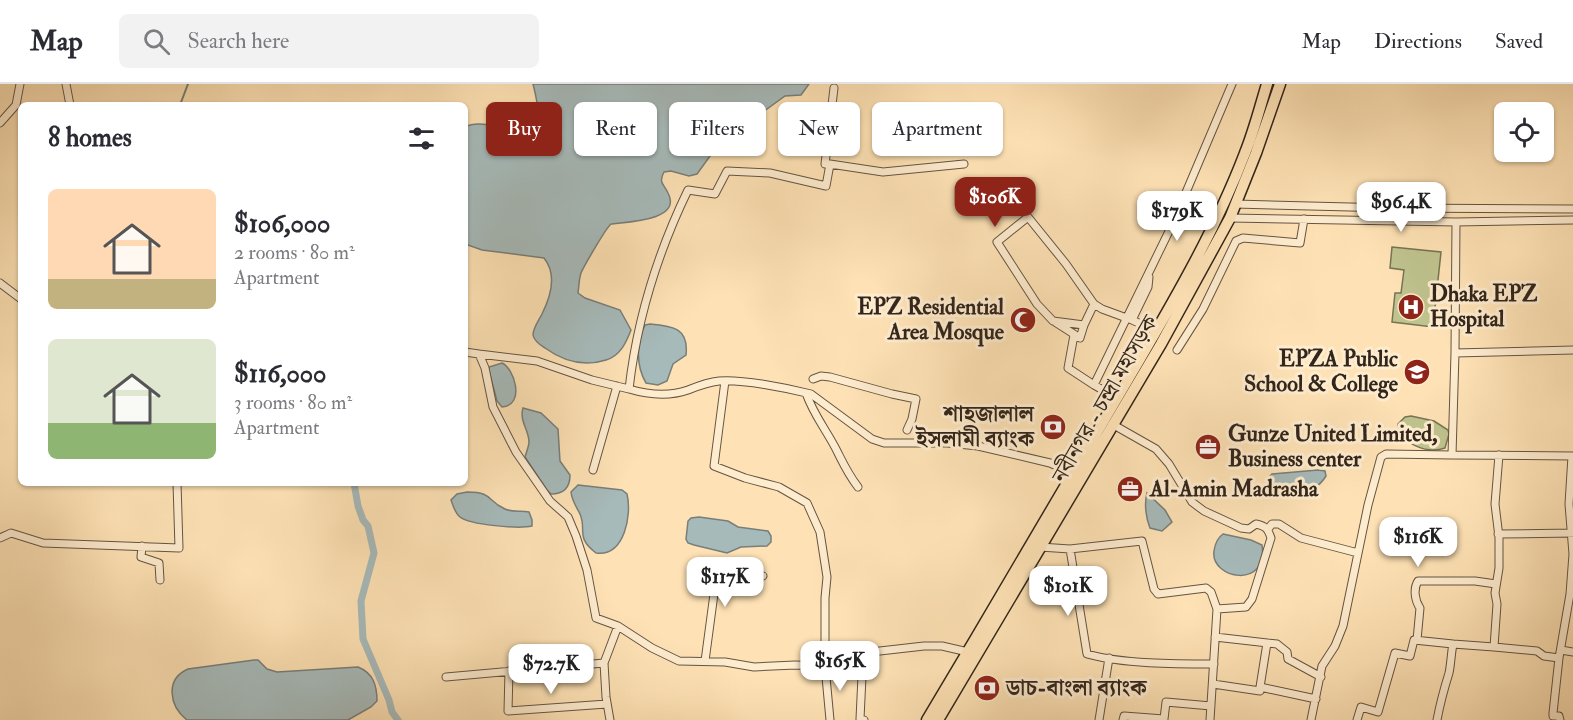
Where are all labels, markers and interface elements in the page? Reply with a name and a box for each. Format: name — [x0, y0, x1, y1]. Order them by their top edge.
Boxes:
search box — [119, 14, 539, 68]
text: Map — [30, 24, 83, 59]
icon: search — [140, 25, 173, 58]
text: Search here — [188, 27, 289, 55]
text: Map — [1301, 28, 1341, 55]
text: Directions — [1374, 28, 1462, 55]
text: Saved — [1495, 28, 1543, 55]
chip: Buy — [486, 102, 562, 156]
chip: Rent — [574, 102, 657, 156]
chip: Filters — [669, 102, 766, 156]
chip: New — [778, 102, 860, 156]
chip: Apartment — [872, 102, 1003, 156]
map controls — [1494, 102, 1554, 162]
button: locate — [1494, 102, 1554, 162]
text: 8 homes — [48, 122, 132, 154]
icon: filters — [405, 122, 438, 155]
pin: $106K — [953, 177, 1037, 228]
pin: $96.4K — [1352, 182, 1450, 233]
text: $106K — [969, 184, 1021, 209]
text: $96.4K — [1371, 189, 1431, 214]
pin: $179K — [1135, 191, 1219, 242]
text: $179K — [1151, 198, 1203, 223]
text: $106,000 — [234, 208, 330, 240]
icon: home — [96, 213, 168, 285]
text: 2 rooms · 80 m² — [234, 240, 355, 265]
text: Apartment — [234, 265, 319, 290]
place label: Dhaka EPZ Hospital — [1430, 280, 1538, 334]
hospital icon: Dhaka EPZ Hospital — [1396, 292, 1426, 322]
place label: EPZ Residential Area Mosque — [857, 293, 1005, 347]
mosque icon: EPZ Residential Area Mosque — [1008, 305, 1038, 335]
street label: নবীনগর - চন্দ্রা মহাসড়ক — [1045, 309, 1165, 489]
place label: EPZA Public School & College — [1244, 345, 1399, 399]
school or university icon: EPZA Public School & College — [1402, 357, 1432, 387]
text: $116,000 — [234, 358, 326, 390]
icon: home — [96, 363, 168, 435]
text: 3 rooms · 80 m² — [234, 390, 352, 415]
place label: শাহজালাল ইসলামী ব্যাংক — [915, 400, 1036, 453]
bank icon: শাহজালাল ইসলামী ব্যাংক — [1038, 412, 1068, 442]
text: Apartment — [234, 415, 319, 440]
place label: Gunze United Limited, Business center — [1228, 420, 1437, 473]
office icon: Gunze United Limited, Business center — [1193, 432, 1223, 462]
office icon: Al-Amin Madrasha — [1115, 474, 1145, 504]
place label: Al-Amin Madrasha — [1149, 475, 1319, 503]
pin: $116K — [1376, 517, 1460, 568]
text: $116K — [1393, 524, 1443, 549]
pin: $117K — [683, 557, 767, 608]
text: $117K — [701, 564, 749, 589]
pin: $101K — [1026, 566, 1110, 617]
text: $101K — [1043, 573, 1093, 598]
pin: $165K — [798, 641, 882, 692]
pin: $72.7K — [502, 644, 600, 695]
text: $165K — [814, 648, 866, 673]
text: $72.7K — [523, 651, 579, 676]
bank icon: ডাচ-বাংলা ব্যাংক — [972, 673, 1002, 703]
place label: ডাচ-বাংলা ব্যাংক — [1005, 674, 1148, 702]

